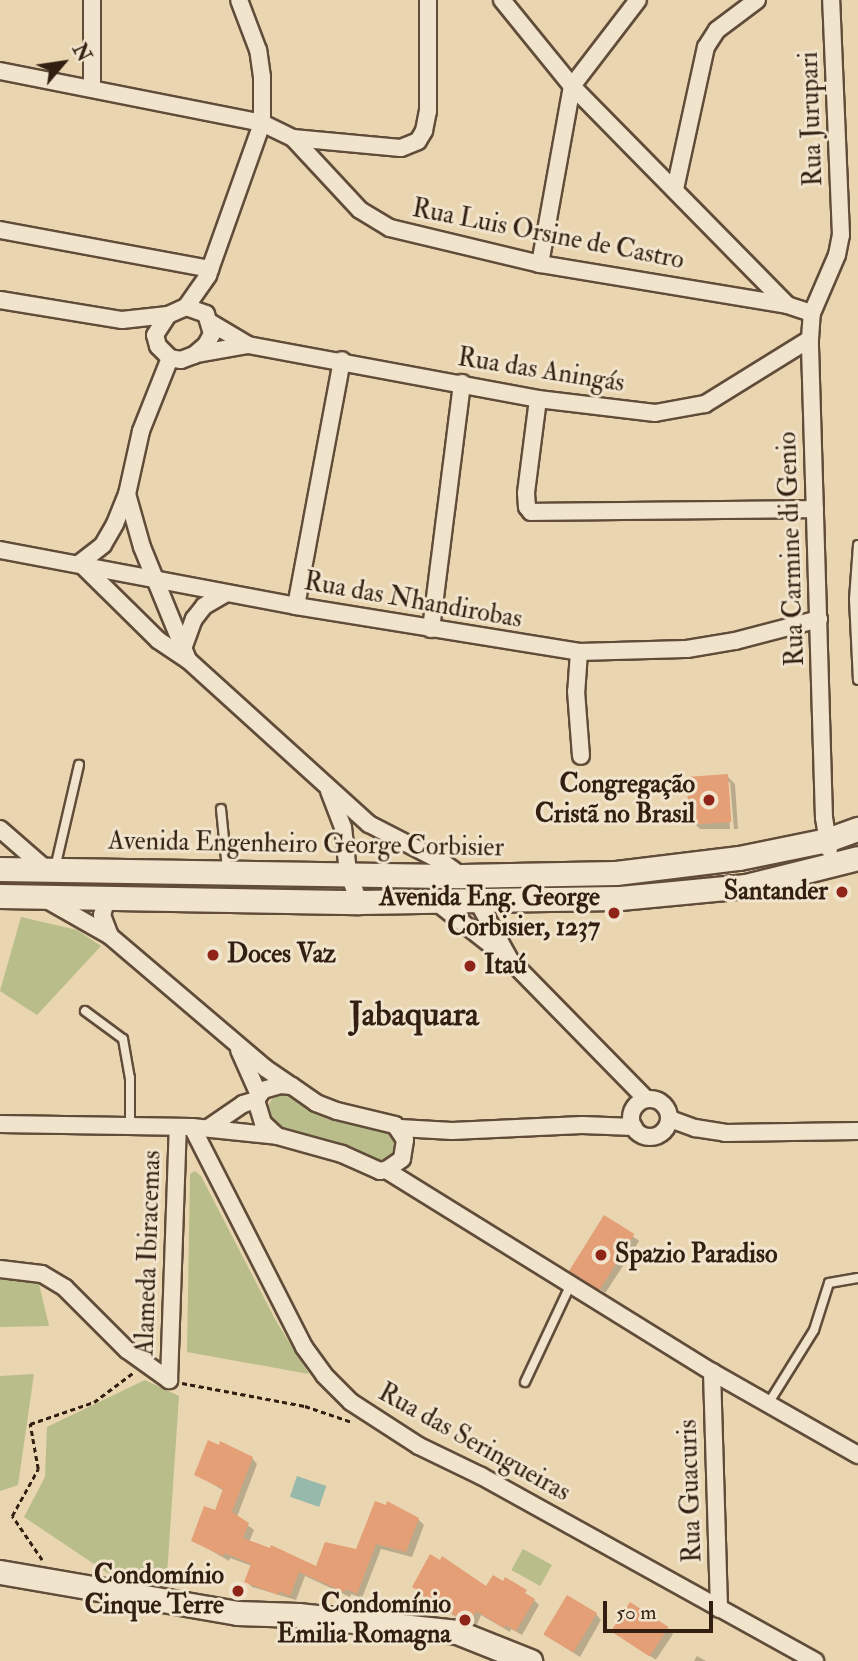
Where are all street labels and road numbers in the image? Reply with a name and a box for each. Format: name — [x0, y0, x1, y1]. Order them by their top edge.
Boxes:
street label: Rua Jurupari — [794, 51, 830, 187]
street label: Rua Luis Orsine de Castro — [409, 193, 687, 277]
street label: Rua das Aningás — [455, 342, 627, 400]
street label: Rua Carmine di Genio — [772, 431, 812, 667]
street label: Rua das Nhandirobas — [301, 566, 525, 636]
street label: Avenida Engenheiro George Corbisier — [108, 826, 504, 864]
street label: Alameda Ibiracemas — [130, 1150, 168, 1356]
street label: Rua das Seringueiras — [373, 1377, 575, 1509]
street label: Rua Guacuris — [673, 1419, 709, 1563]

